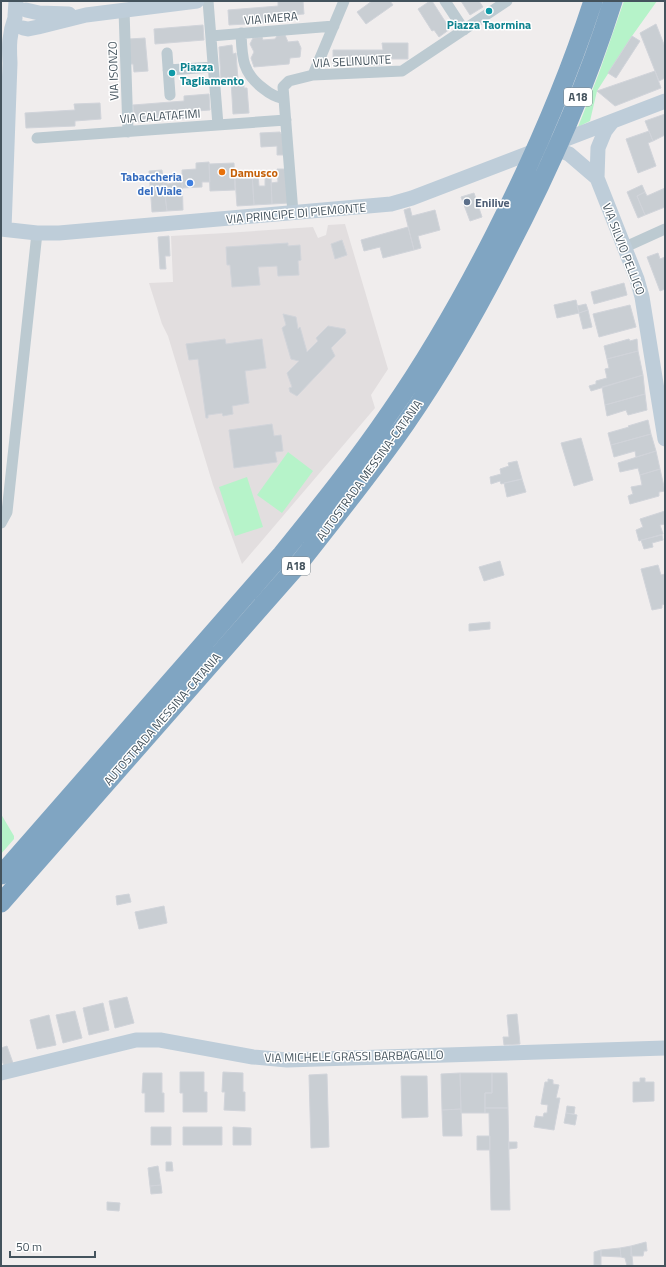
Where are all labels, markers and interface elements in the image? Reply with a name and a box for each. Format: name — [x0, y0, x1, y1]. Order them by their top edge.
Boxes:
street label: VIA IMERA — [243, 6, 299, 30]
marker: Piazza Taormina — [484, 6, 494, 16]
place label: Piazza Taormina — [447, 15, 531, 34]
street label: VIA ISONZO — [102, 41, 124, 101]
street label: VIA SELINUNTE — [312, 49, 392, 73]
place label: Piazza Tagliamento — [180, 57, 244, 90]
marker: Piazza Tagliamento — [167, 68, 177, 78]
road number: A18 — [564, 88, 592, 106]
street label: VIA CALATAFIMI — [119, 104, 201, 128]
place label: Damusco — [230, 163, 278, 182]
place label: Tabaccheria del Viale — [121, 167, 182, 200]
marker: Damusco — [217, 167, 227, 177]
marker: Tabaccheria del Viale — [185, 178, 195, 188]
place label: Enilive — [475, 193, 510, 212]
street label: VIA PRINCIPE DI PIEMONTE — [225, 197, 367, 229]
marker: Enilive — [462, 197, 472, 207]
street label: VIA SILVIO PELLICO — [598, 200, 650, 298]
street label: AUTOSTRADA MESSINA-CATANIA — [311, 395, 427, 545]
road number: A18 — [282, 557, 310, 575]
street label: AUTOSTRADA MESSINA-CATANIA — [99, 648, 225, 790]
street label: VIA MICHELE GRASSI BARBAGALLO — [264, 1045, 444, 1067]
scale bar — [10, 1233, 95, 1259]
text: 50 m — [16, 1237, 42, 1256]

